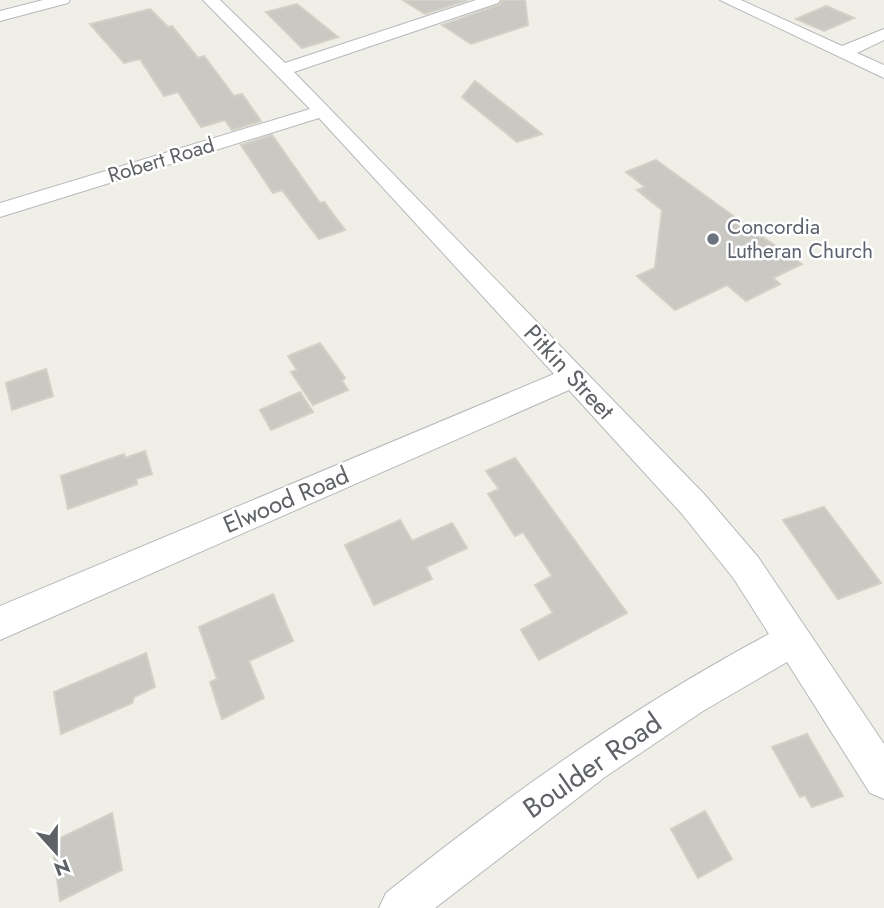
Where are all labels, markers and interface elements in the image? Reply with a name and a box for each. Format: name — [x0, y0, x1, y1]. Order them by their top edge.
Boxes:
street label: Robert Road — [104, 130, 218, 190]
place label: Concordia Lutheran Church — [727, 212, 873, 266]
marker: Concordia Lutheran Church — [705, 231, 721, 247]
street label: Pitkin Street — [516, 316, 623, 427]
street label: Elwood Road — [218, 457, 354, 542]
street label: Boulder Road — [515, 702, 670, 828]
north arrow — [21, 817, 91, 887]
text: N — [50, 852, 74, 883]

